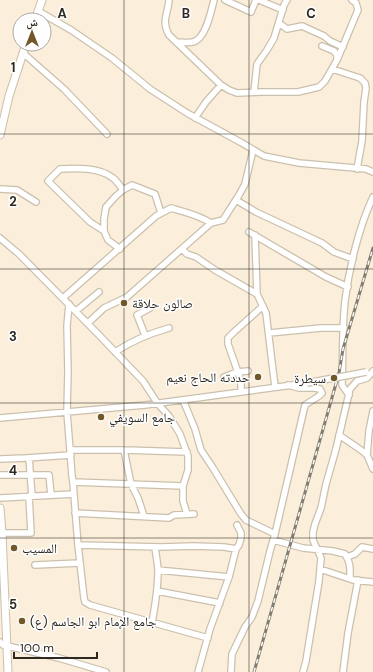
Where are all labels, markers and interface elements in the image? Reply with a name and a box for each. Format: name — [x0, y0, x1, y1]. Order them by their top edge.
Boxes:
text: A — [57, 5, 67, 22]
text: B — [182, 5, 190, 22]
text: C — [306, 5, 316, 22]
north arrow — [12, 12, 52, 52]
text: ش — [26, 15, 38, 30]
text: 1 — [11, 59, 15, 76]
text: 2 — [9, 193, 17, 210]
place label: صالون حلاقة — [132, 295, 193, 312]
marker: صالون حلاقة — [119, 298, 129, 308]
text: 3 — [9, 328, 17, 345]
place label: حددته الحاج نعيم — [166, 369, 250, 387]
place label: سيطرة — [294, 370, 326, 387]
marker: حددته الحاج نعيم — [253, 372, 263, 382]
marker: سيطرة — [329, 373, 339, 383]
place label: جامع السويفي — [109, 409, 175, 428]
marker: جامع السويفي — [96, 412, 106, 422]
text: 4 — [9, 462, 17, 479]
place label: المسيب — [22, 540, 57, 557]
marker: المسيب — [9, 543, 19, 553]
text: 5 — [9, 596, 17, 613]
place label: جامع الإمام ابو الجاسم (ع) — [30, 613, 156, 631]
marker: جامع الإمام ابو الجاسم (ع) — [17, 616, 27, 626]
scale bar — [14, 634, 97, 660]
text: 100 m — [20, 640, 54, 656]

